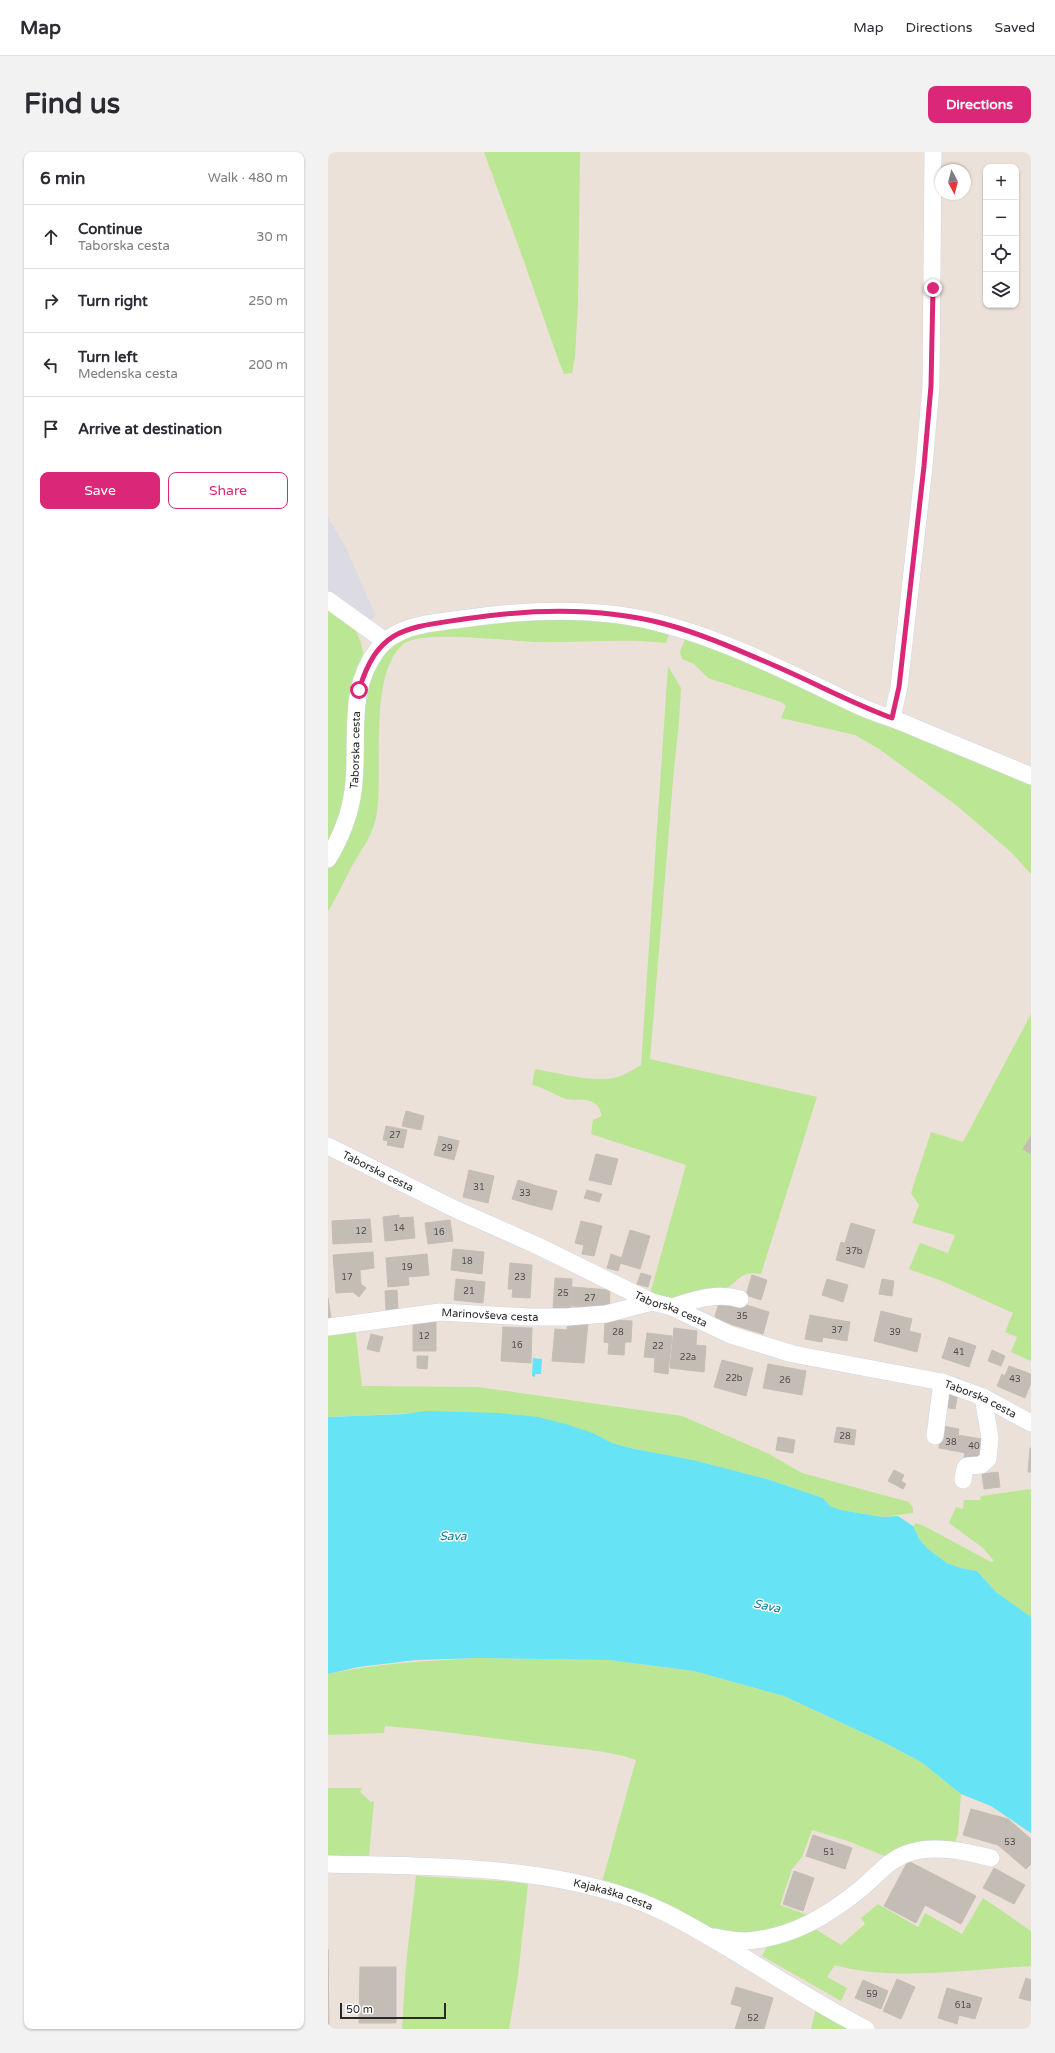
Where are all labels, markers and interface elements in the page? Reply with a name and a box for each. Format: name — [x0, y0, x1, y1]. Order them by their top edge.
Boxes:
text: Map — [20, 17, 61, 39]
text: Map — [853, 19, 884, 36]
text: Directions — [906, 19, 973, 36]
text: Saved — [995, 19, 1035, 36]
button: Directions — [928, 86, 1031, 123]
text: Find us — [24, 87, 120, 121]
north arrow — [935, 164, 971, 200]
map controls — [983, 164, 1019, 308]
button: + — [983, 164, 1019, 200]
text: 6 min — [40, 168, 85, 189]
text: Walk · 480 m — [208, 170, 288, 186]
button: − — [983, 200, 1019, 236]
text: Continue — [78, 220, 142, 238]
icon: ahead — [40, 226, 62, 248]
text: 30 m — [256, 229, 288, 245]
button: locate — [983, 236, 1019, 272]
text: Taborska cesta — [78, 238, 170, 254]
button: layers — [983, 272, 1019, 308]
route end — [924, 279, 942, 297]
icon: right — [40, 290, 62, 312]
text: Turn right — [78, 292, 148, 310]
text: 250 m — [248, 293, 288, 309]
text: Turn left — [78, 348, 138, 366]
icon: left — [40, 354, 62, 376]
text: 200 m — [248, 357, 288, 373]
text: Medenska cesta — [78, 366, 178, 382]
icon: arrive — [40, 418, 62, 440]
text: Arrive at destination — [78, 420, 222, 438]
button: Save — [40, 472, 160, 509]
button: Share — [168, 472, 288, 509]
route start — [350, 681, 368, 699]
street label: Taborska cesta — [347, 711, 363, 790]
house number: 27 — [389, 1130, 401, 1141]
house number: 29 — [441, 1143, 453, 1154]
street label: Taborska cesta — [340, 1148, 416, 1194]
house number: 31 — [473, 1182, 485, 1193]
house number: 33 — [519, 1188, 531, 1199]
house number: 14 — [393, 1223, 405, 1234]
house number: 12 — [355, 1226, 367, 1237]
house number: 16 — [433, 1227, 445, 1238]
house number: 37b — [846, 1246, 863, 1257]
house number: 18 — [461, 1256, 473, 1267]
house number: 19 — [401, 1262, 413, 1273]
house number: 17 — [341, 1272, 353, 1283]
house number: 23 — [514, 1272, 526, 1283]
house number: 21 — [463, 1286, 475, 1297]
house number: 25 — [557, 1288, 569, 1299]
street label: Taborska cesta — [632, 1288, 710, 1329]
house number: 27 — [584, 1293, 596, 1304]
street label: Marinovševa cesta — [441, 1306, 538, 1324]
house number: 35 — [736, 1311, 748, 1322]
house number: 37 — [831, 1325, 843, 1336]
house number: 28 — [612, 1327, 624, 1338]
house number: 39 — [889, 1327, 901, 1338]
house number: 12 — [418, 1331, 430, 1342]
house number: 16 — [511, 1340, 523, 1351]
house number: 22 — [652, 1341, 664, 1352]
house number: 41 — [953, 1347, 965, 1358]
house number: 22a — [680, 1352, 696, 1363]
house number: 22b — [726, 1373, 743, 1384]
house number: 43 — [1009, 1374, 1021, 1385]
house number: 26 — [779, 1375, 791, 1386]
street label: Taborska cesta — [943, 1377, 1019, 1420]
house number: 28 — [839, 1431, 851, 1442]
house number: 38 — [945, 1437, 957, 1448]
house number: 40 — [968, 1441, 980, 1452]
water label: Sava — [439, 1529, 467, 1543]
water label: Sava — [752, 1596, 782, 1616]
house number: 53 — [1004, 1837, 1016, 1848]
house number: 51 — [823, 1847, 835, 1858]
street label: Kajakaška cesta — [572, 1876, 655, 1913]
house number: 59 — [866, 1989, 878, 2000]
house number: 61a — [955, 2000, 971, 2011]
scale bar — [340, 2001, 446, 2020]
text: 50 m — [346, 2003, 373, 2016]
house number: 52 — [747, 2013, 759, 2024]

